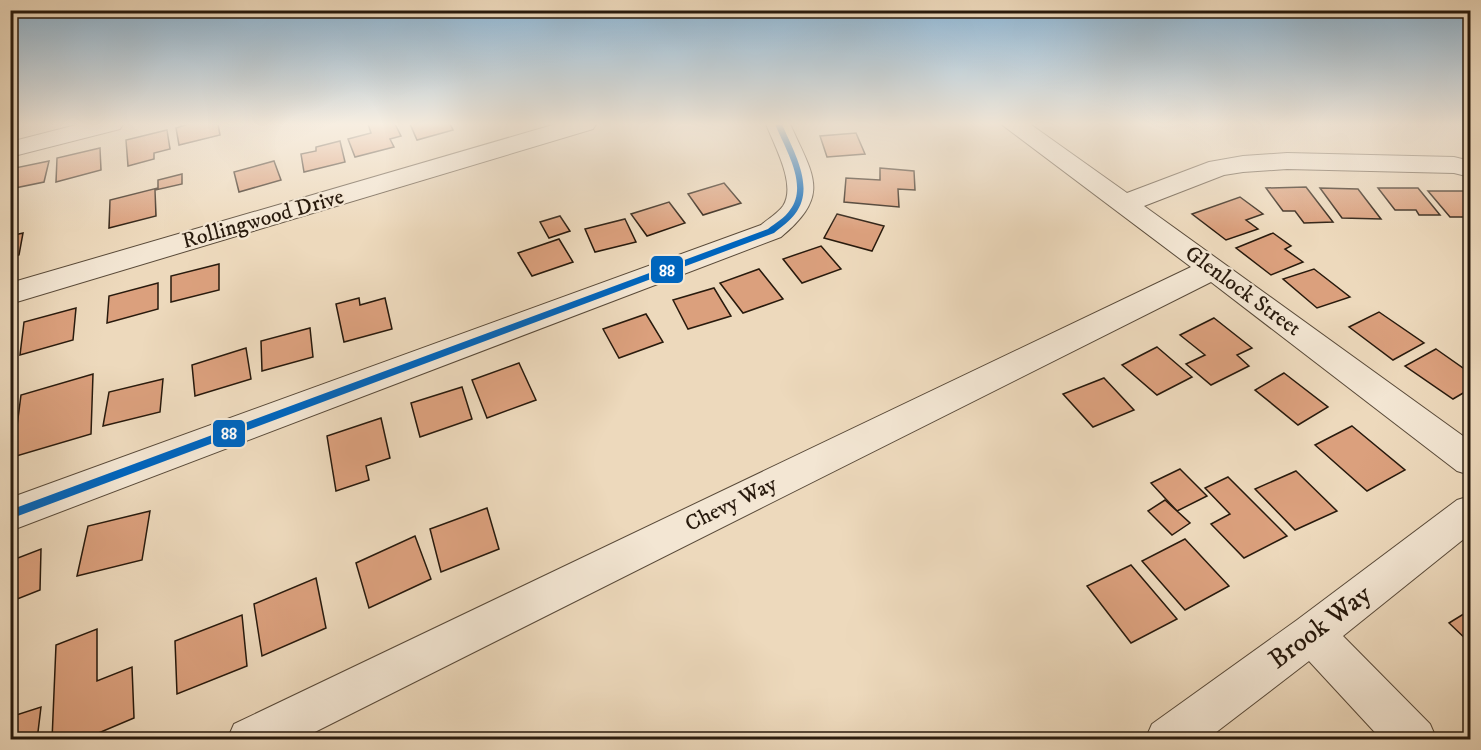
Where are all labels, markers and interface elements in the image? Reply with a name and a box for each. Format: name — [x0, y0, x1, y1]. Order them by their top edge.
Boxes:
street label: Rollingwood Drive — [179, 183, 347, 255]
street label: Glenlock Street — [1180, 240, 1306, 342]
line badge: 88 — [650, 255, 684, 284]
text: 88 — [659, 261, 675, 281]
line badge: 88 — [212, 419, 246, 448]
text: 88 — [221, 424, 237, 444]
street label: Chevy Way — [681, 470, 782, 538]
street label: Brook Way — [1262, 577, 1378, 677]

